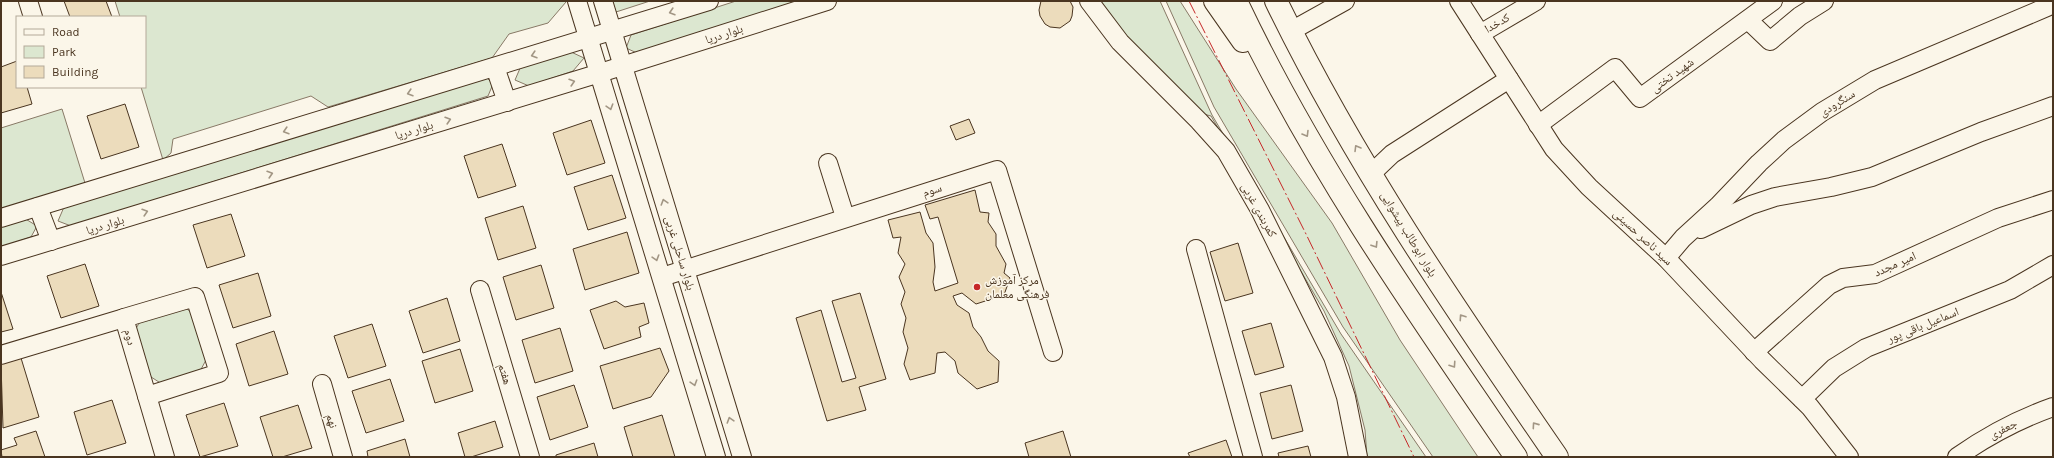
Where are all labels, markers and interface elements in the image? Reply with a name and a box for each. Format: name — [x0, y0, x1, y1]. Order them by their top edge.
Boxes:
one-way arrow — [669, 7, 676, 16]
street label: کدخدا — [1482, 10, 1512, 36]
legend — [16, 16, 146, 88]
street label: بلوار دریا — [703, 21, 745, 47]
text: Road — [52, 25, 80, 39]
text: Park — [52, 45, 77, 59]
one-way arrow — [531, 50, 538, 58]
street label: شهید تختی — [1648, 55, 1697, 96]
text: Building — [52, 65, 99, 79]
one-way arrow — [568, 78, 575, 87]
street label: سنگرودی — [1816, 86, 1858, 119]
one-way arrow — [407, 88, 414, 97]
one-way arrow — [605, 103, 614, 110]
one-way arrow — [444, 116, 451, 125]
street label: بلوار دریا — [393, 118, 435, 143]
one-way arrow — [283, 126, 290, 135]
one-way arrow — [1302, 130, 1309, 137]
one-way arrow — [1354, 144, 1361, 152]
one-way arrow — [266, 170, 273, 179]
street label: سوم — [921, 180, 944, 200]
street label: کمربندی غربی — [1238, 180, 1280, 240]
street label: بلوار ابوطالب پیشوایی — [1378, 189, 1440, 280]
one-way arrow — [660, 198, 669, 205]
street label: سید ناصر حسینی — [1610, 206, 1676, 268]
one-way arrow — [142, 208, 149, 217]
street label: بلوار دریا — [84, 213, 126, 238]
street label: بلوار ساحلی غربی — [662, 214, 698, 292]
one-way arrow — [1370, 241, 1377, 248]
street label: امیر مجدد — [1872, 249, 1918, 280]
one-way arrow — [651, 254, 660, 261]
place label: مرکز آموزش فرهنگی معلمان — [985, 273, 1050, 301]
marker: مرکز آموزش فرهنگی معلمان — [972, 282, 982, 292]
street label: اسماعیل باقی پور — [1884, 304, 1961, 346]
one-way arrow — [1460, 315, 1467, 322]
street label: دوم — [120, 327, 139, 347]
one-way arrow — [1449, 361, 1456, 368]
street label: هفتم — [494, 362, 515, 387]
one-way arrow — [689, 379, 698, 386]
street label: نهم — [322, 412, 341, 430]
one-way arrow — [726, 416, 735, 423]
street label: جعفری — [1987, 416, 2020, 442]
one-way arrow — [1532, 422, 1540, 429]

